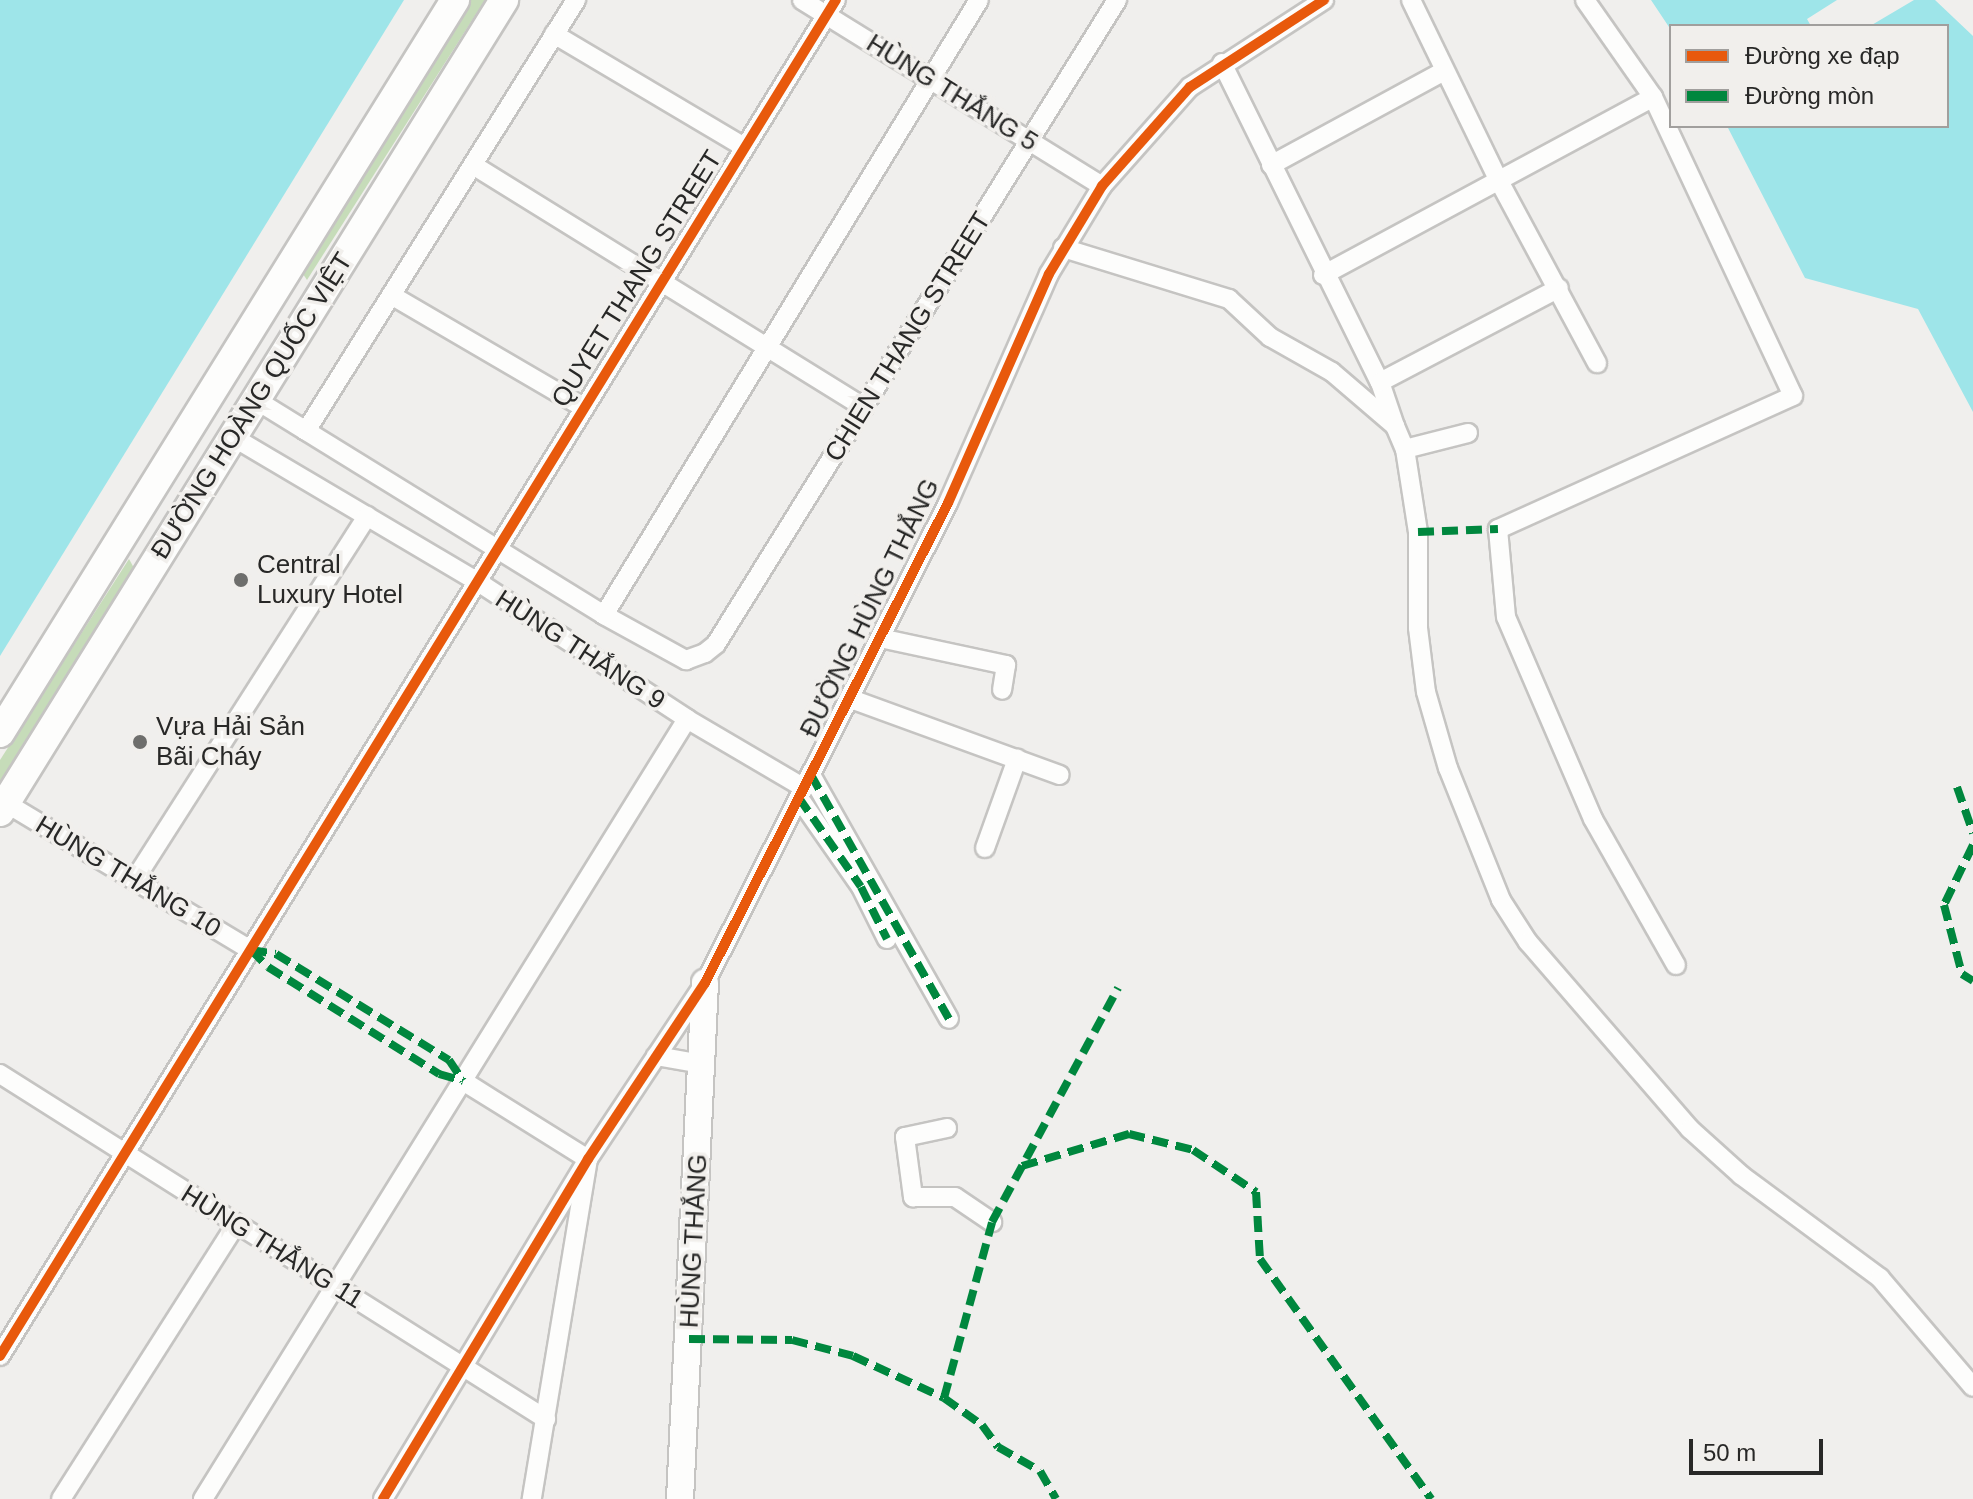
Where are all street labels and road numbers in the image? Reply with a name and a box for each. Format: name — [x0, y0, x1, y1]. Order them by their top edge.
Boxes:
street label: HÙNG THẮNG 5 — [860, 28, 1044, 158]
street label: QUYET THANG STREET — [545, 145, 729, 413]
street label: CHIEN THANG STREET — [818, 206, 998, 468]
street label: ĐƯỜNG HOÀNG QUỐC VIỆT — [145, 247, 359, 565]
street label: ĐƯỜNG HÙNG THẮNG — [794, 473, 946, 743]
street label: HÙNG THẮNG 9 — [489, 583, 671, 717]
street label: HÙNG THẮNG 10 — [30, 809, 226, 945]
street label: HÙNG THẮNG — [674, 1153, 714, 1329]
street label: HÙNG THẮNG 11 — [175, 1178, 369, 1316]

